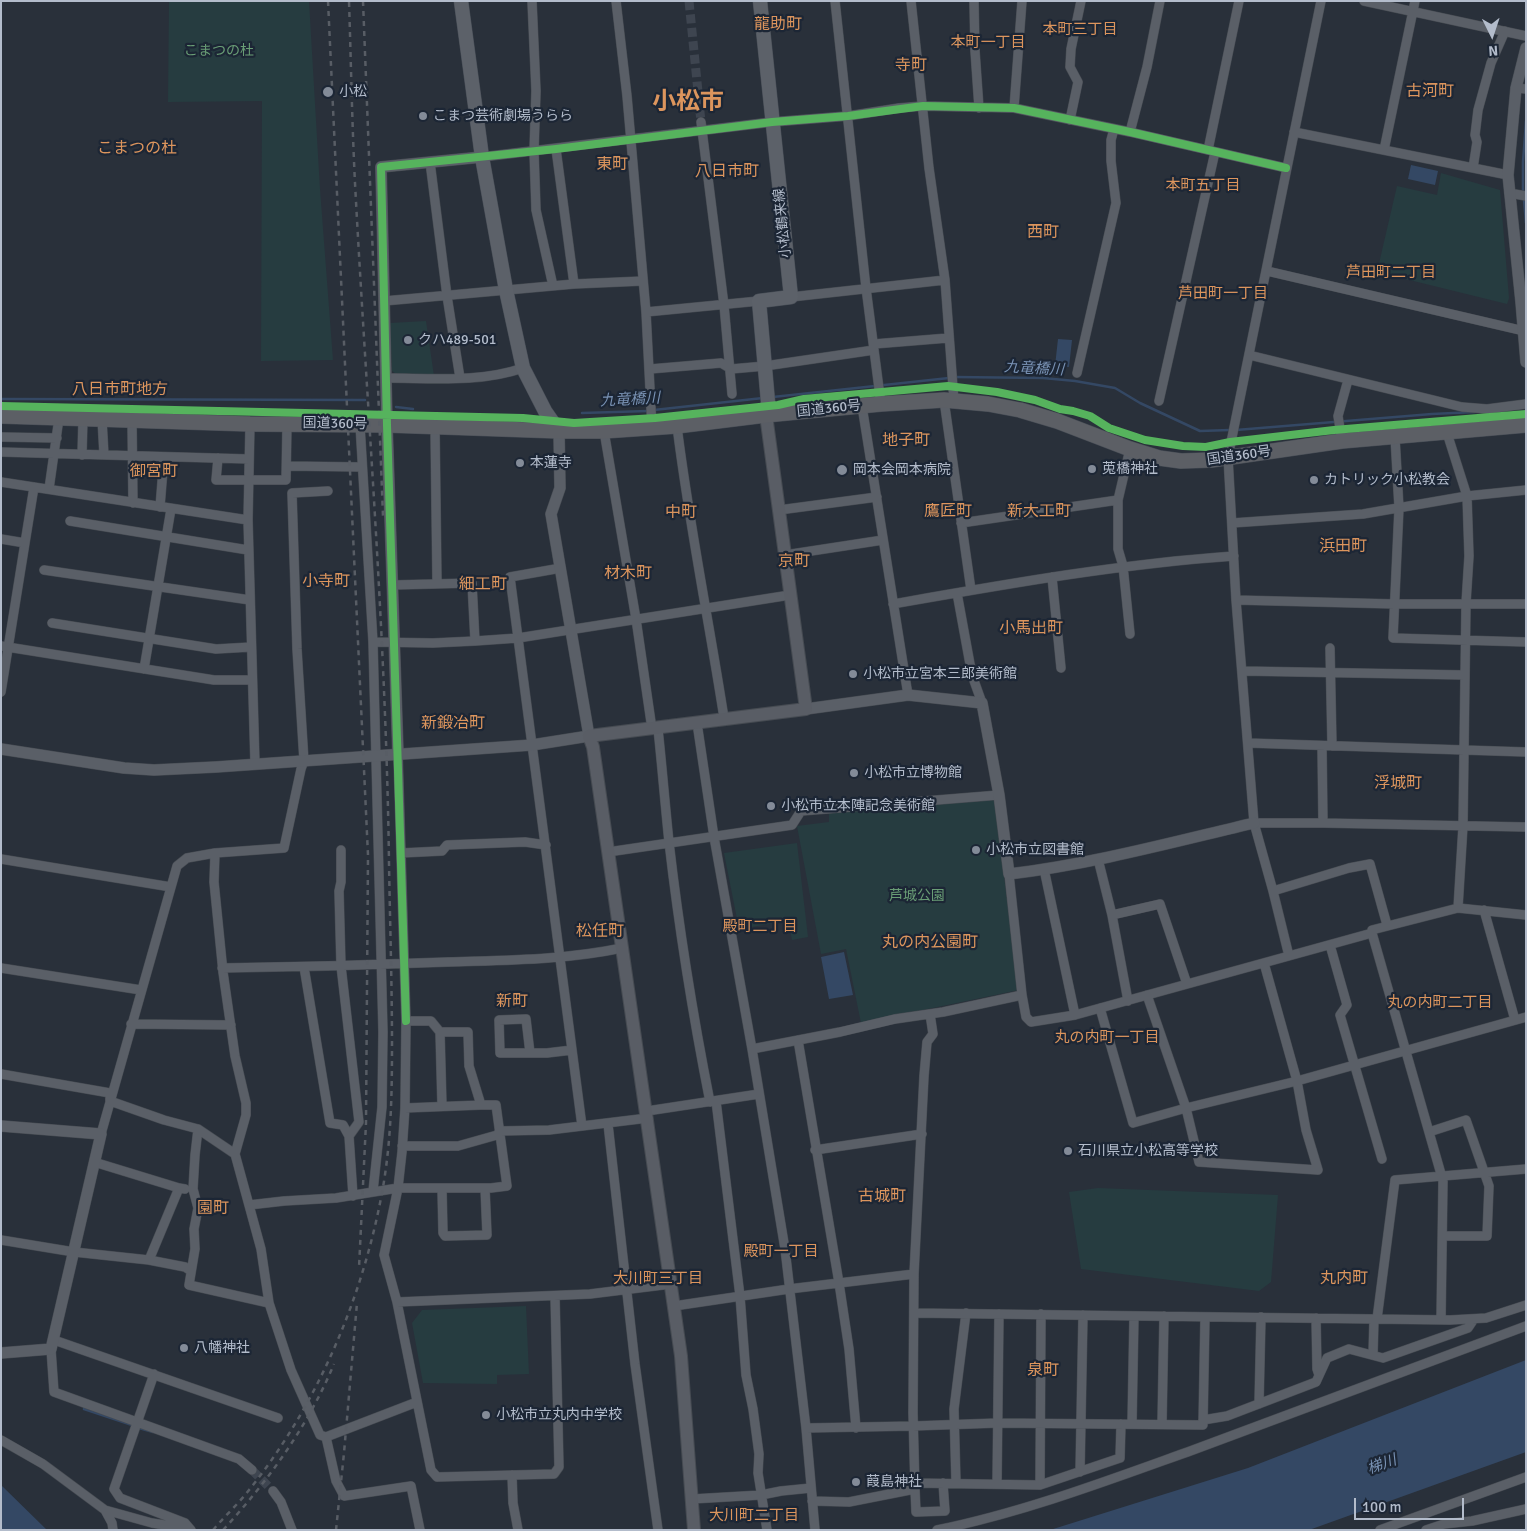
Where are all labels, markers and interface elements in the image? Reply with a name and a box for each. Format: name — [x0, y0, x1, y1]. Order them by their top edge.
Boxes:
north arrow — [1467, 10, 1517, 60]
district label: 龍助町 — [754, 15, 802, 35]
district label: 本町三丁目 — [1043, 21, 1117, 39]
district label: 本町一丁目 — [951, 34, 1025, 52]
text: N — [1488, 42, 1499, 59]
park label: こまつの杜 — [184, 43, 254, 59]
district label: 寺町 — [895, 56, 927, 76]
district label: 古河町 — [1406, 82, 1454, 102]
place label: 小松 — [339, 84, 367, 100]
marker: 小松 — [321, 85, 335, 99]
district label: 小松市 — [652, 89, 724, 117]
place label: こまつ芸術劇場うらら — [433, 108, 573, 124]
marker: こまつ芸術劇場うらら — [417, 110, 429, 122]
district label: こまつの杜 — [97, 139, 177, 159]
district label: 東町 — [596, 155, 628, 175]
district label: 八日市町 — [695, 162, 759, 182]
district label: 本町五丁目 — [1166, 177, 1240, 195]
street label: 小松鶴来線 — [771, 187, 795, 259]
district label: 西町 — [1027, 223, 1059, 243]
district label: 芦田町二丁目 — [1346, 264, 1436, 282]
district label: 芦田町一丁目 — [1178, 285, 1268, 303]
place label: クハ489-501 — [418, 332, 496, 348]
marker: クハ489-501 — [402, 334, 414, 346]
water label: 九竜橋川 — [1004, 358, 1064, 380]
district label: 八日市町地方 — [72, 380, 168, 400]
water label: 九竜橋川 — [600, 389, 660, 411]
street label: 国道360号 — [796, 397, 862, 421]
street label: 国道360号 — [303, 415, 367, 433]
district label: 地子町 — [882, 431, 930, 451]
street label: 国道360号 — [1206, 443, 1272, 469]
place label: 本蓮寺 — [530, 455, 572, 471]
marker: 本蓮寺 — [514, 457, 526, 469]
place label: 莵橋神社 — [1102, 461, 1158, 477]
district label: 御宮町 — [130, 462, 178, 482]
place label: 岡本会岡本病院 — [853, 462, 951, 478]
marker: 岡本会岡本病院 — [835, 463, 849, 477]
marker: 莵橋神社 — [1086, 463, 1098, 475]
place label: カトリック小松教会 — [1324, 472, 1450, 488]
marker: カトリック小松教会 — [1308, 474, 1320, 486]
district label: 鷹匠町 — [924, 502, 972, 522]
district label: 新大工町 — [1007, 502, 1071, 522]
district label: 中町 — [665, 503, 697, 523]
district label: 浜田町 — [1319, 537, 1367, 557]
district label: 京町 — [778, 552, 810, 572]
district label: 材木町 — [604, 564, 652, 584]
district label: 小寺町 — [302, 572, 350, 592]
district label: 細工町 — [459, 575, 507, 595]
district label: 小馬出町 — [999, 619, 1063, 639]
place label: 小松市立宮本三郎美術館 — [863, 666, 1017, 682]
marker: 小松市立宮本三郎美術館 — [847, 668, 859, 680]
district label: 新鍛冶町 — [421, 714, 485, 734]
place label: 小松市立博物館 — [864, 765, 962, 781]
marker: 小松市立博物館 — [848, 767, 860, 779]
district label: 浮城町 — [1374, 774, 1422, 794]
place label: 小松市立本陣記念美術館 — [781, 798, 935, 814]
marker: 小松市立本陣記念美術館 — [765, 800, 777, 812]
place label: 小松市立図書館 — [986, 842, 1084, 858]
marker: 小松市立図書館 — [970, 844, 982, 856]
park label: 芦城公園 — [889, 888, 945, 904]
district label: 殿町二丁目 — [723, 918, 797, 936]
district label: 松任町 — [576, 922, 624, 942]
district label: 丸の内公園町 — [882, 933, 978, 953]
district label: 新町 — [496, 992, 528, 1012]
district label: 丸の内町二丁目 — [1388, 994, 1492, 1012]
district label: 丸の内町一丁目 — [1055, 1029, 1159, 1047]
place label: 石川県立小松高等学校 — [1078, 1143, 1218, 1159]
marker: 石川県立小松高等学校 — [1062, 1145, 1074, 1157]
district label: 古城町 — [858, 1187, 906, 1207]
district label: 園町 — [197, 1199, 229, 1219]
district label: 殿町一丁目 — [744, 1243, 818, 1261]
district label: 丸内町 — [1320, 1269, 1368, 1289]
district label: 大川町三丁目 — [613, 1270, 703, 1288]
place label: 八幡神社 — [194, 1340, 250, 1356]
marker: 八幡神社 — [178, 1342, 190, 1354]
district label: 泉町 — [1027, 1361, 1059, 1381]
place label: 小松市立丸内中学校 — [496, 1407, 622, 1423]
marker: 小松市立丸内中学校 — [480, 1409, 492, 1421]
water label: 梯川 — [1365, 1451, 1399, 1479]
place label: 葭島神社 — [866, 1474, 922, 1490]
marker: 葭島神社 — [850, 1476, 862, 1488]
scale bar — [1357, 1488, 1467, 1520]
text: 100 m — [1362, 1498, 1402, 1516]
district label: 大川町二丁目 — [709, 1507, 799, 1525]

